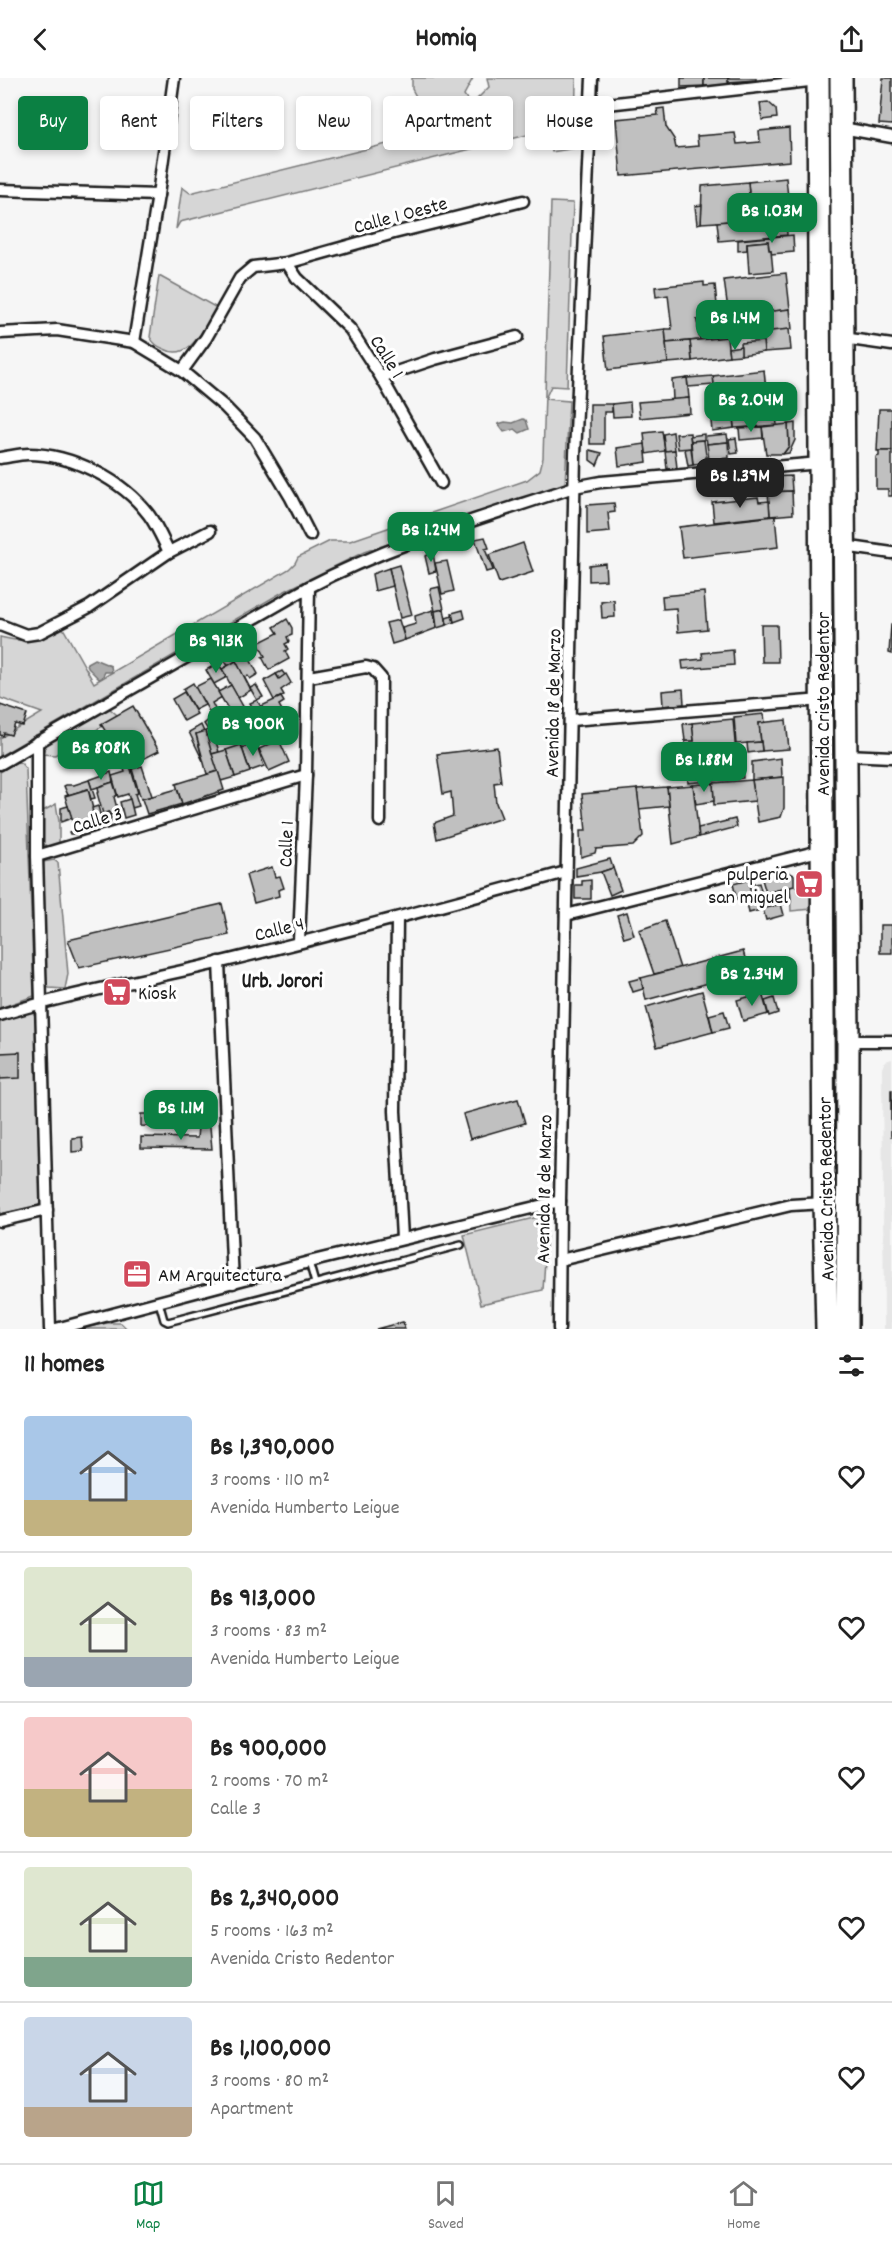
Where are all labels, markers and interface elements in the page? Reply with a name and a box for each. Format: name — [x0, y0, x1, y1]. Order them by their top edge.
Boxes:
text: Homiq — [415, 20, 477, 59]
icon: back — [24, 23, 57, 56]
icon: share — [835, 23, 868, 56]
chip: Buy — [18, 96, 88, 150]
chip: Rent — [100, 96, 178, 150]
chip: Filters — [190, 96, 284, 150]
chip: New — [296, 96, 371, 150]
chip: Apartment — [383, 96, 513, 150]
chip: House — [525, 96, 614, 150]
street label: Calle 1 Oeste — [351, 191, 451, 243]
pin: Bs 1.03M — [710, 193, 834, 244]
text: Bs 1.03M — [741, 198, 803, 226]
pin: Bs 1.4M — [680, 300, 790, 351]
text: Bs 1.4M — [710, 305, 760, 333]
street label: Calle 1 — [361, 330, 410, 385]
pin: Bs 2.04M — [689, 382, 813, 433]
text: Bs 2.04M — [718, 387, 784, 415]
pin: Bs 1.39M — [678, 458, 802, 509]
text: Bs 1.39M — [710, 463, 770, 491]
pin: Bs 1.24M — [369, 512, 493, 563]
text: Bs 1.24M — [402, 517, 460, 545]
street label: Avenida Cristo Redentor — [811, 611, 839, 796]
pin: Bs 913K — [161, 623, 271, 674]
text: Bs 913K — [189, 628, 243, 656]
street label: Avenida 18 de Marzo — [540, 628, 570, 778]
pin: Bs 900K — [198, 706, 308, 757]
text: Bs 900K — [222, 711, 284, 739]
pin: Bs 808K — [46, 730, 156, 781]
text: Bs 808K — [72, 735, 130, 763]
pin: Bs 1.88M — [642, 742, 766, 793]
text: Bs 1.88M — [675, 747, 733, 775]
street label: Calle 3 — [69, 801, 126, 843]
street label: Calle 1 — [273, 820, 303, 868]
place label: pulperia san miguel — [708, 862, 789, 913]
supermarket icon: pulperia san miguel — [793, 868, 825, 900]
street label: Calle 4 — [252, 911, 308, 951]
pin: Bs 2.34M — [690, 956, 814, 1007]
text: Bs 2.34M — [720, 961, 784, 989]
district label: Urb. Jorori — [241, 968, 323, 998]
supermarket icon: Kiosk — [101, 976, 133, 1008]
place label: Kiosk — [138, 981, 176, 1009]
pin: Bs 1.1M — [126, 1090, 236, 1141]
text: Bs 1.1M — [158, 1095, 204, 1123]
street label: Avenida Cristo Redentor — [812, 1096, 844, 1281]
street label: Avenida 18 de Marzo — [531, 1114, 561, 1264]
office icon: AM Arquitectura — [121, 1258, 153, 1290]
place label: AM Arquitectura — [158, 1263, 282, 1291]
text: 11 homes — [24, 1347, 105, 1384]
icon: filters — [835, 1349, 868, 1382]
text: Bs 1,390,000 — [210, 1430, 335, 1467]
icon: home — [72, 1440, 144, 1512]
icon: heart — [835, 1460, 868, 1493]
text: 3 rooms · 110 m² — [210, 1467, 330, 1495]
text: Avenida Humberto Leigue — [210, 1495, 399, 1523]
text: Bs 913,000 — [210, 1581, 316, 1618]
icon: home — [72, 1591, 144, 1663]
icon: heart — [835, 1611, 868, 1644]
text: 3 rooms · 83 m² — [210, 1618, 327, 1646]
text: Avenida Humberto Leigue — [210, 1646, 399, 1674]
text: Bs 900,000 — [210, 1731, 327, 1768]
icon: home — [72, 1741, 144, 1813]
icon: heart — [835, 1761, 868, 1794]
text: 2 rooms · 70 m² — [210, 1768, 329, 1796]
text: Calle 3 — [210, 1796, 261, 1824]
text: Bs 2,340,000 — [210, 1881, 339, 1918]
icon: home — [72, 1891, 144, 1963]
icon: heart — [835, 1911, 868, 1944]
text: 5 rooms · 163 m² — [210, 1918, 334, 1946]
text: Avenida Cristo Redentor — [210, 1946, 394, 1974]
text: Bs 1,100,000 — [210, 2031, 331, 2068]
icon: home — [72, 2041, 144, 2113]
icon: heart — [835, 2061, 868, 2094]
text: 3 rooms · 80 m² — [210, 2068, 329, 2096]
text: Apartment — [210, 2096, 293, 2124]
tab: Map — [132, 2177, 165, 2236]
tab: Saved — [428, 2177, 464, 2236]
tab: Home — [727, 2177, 760, 2236]

